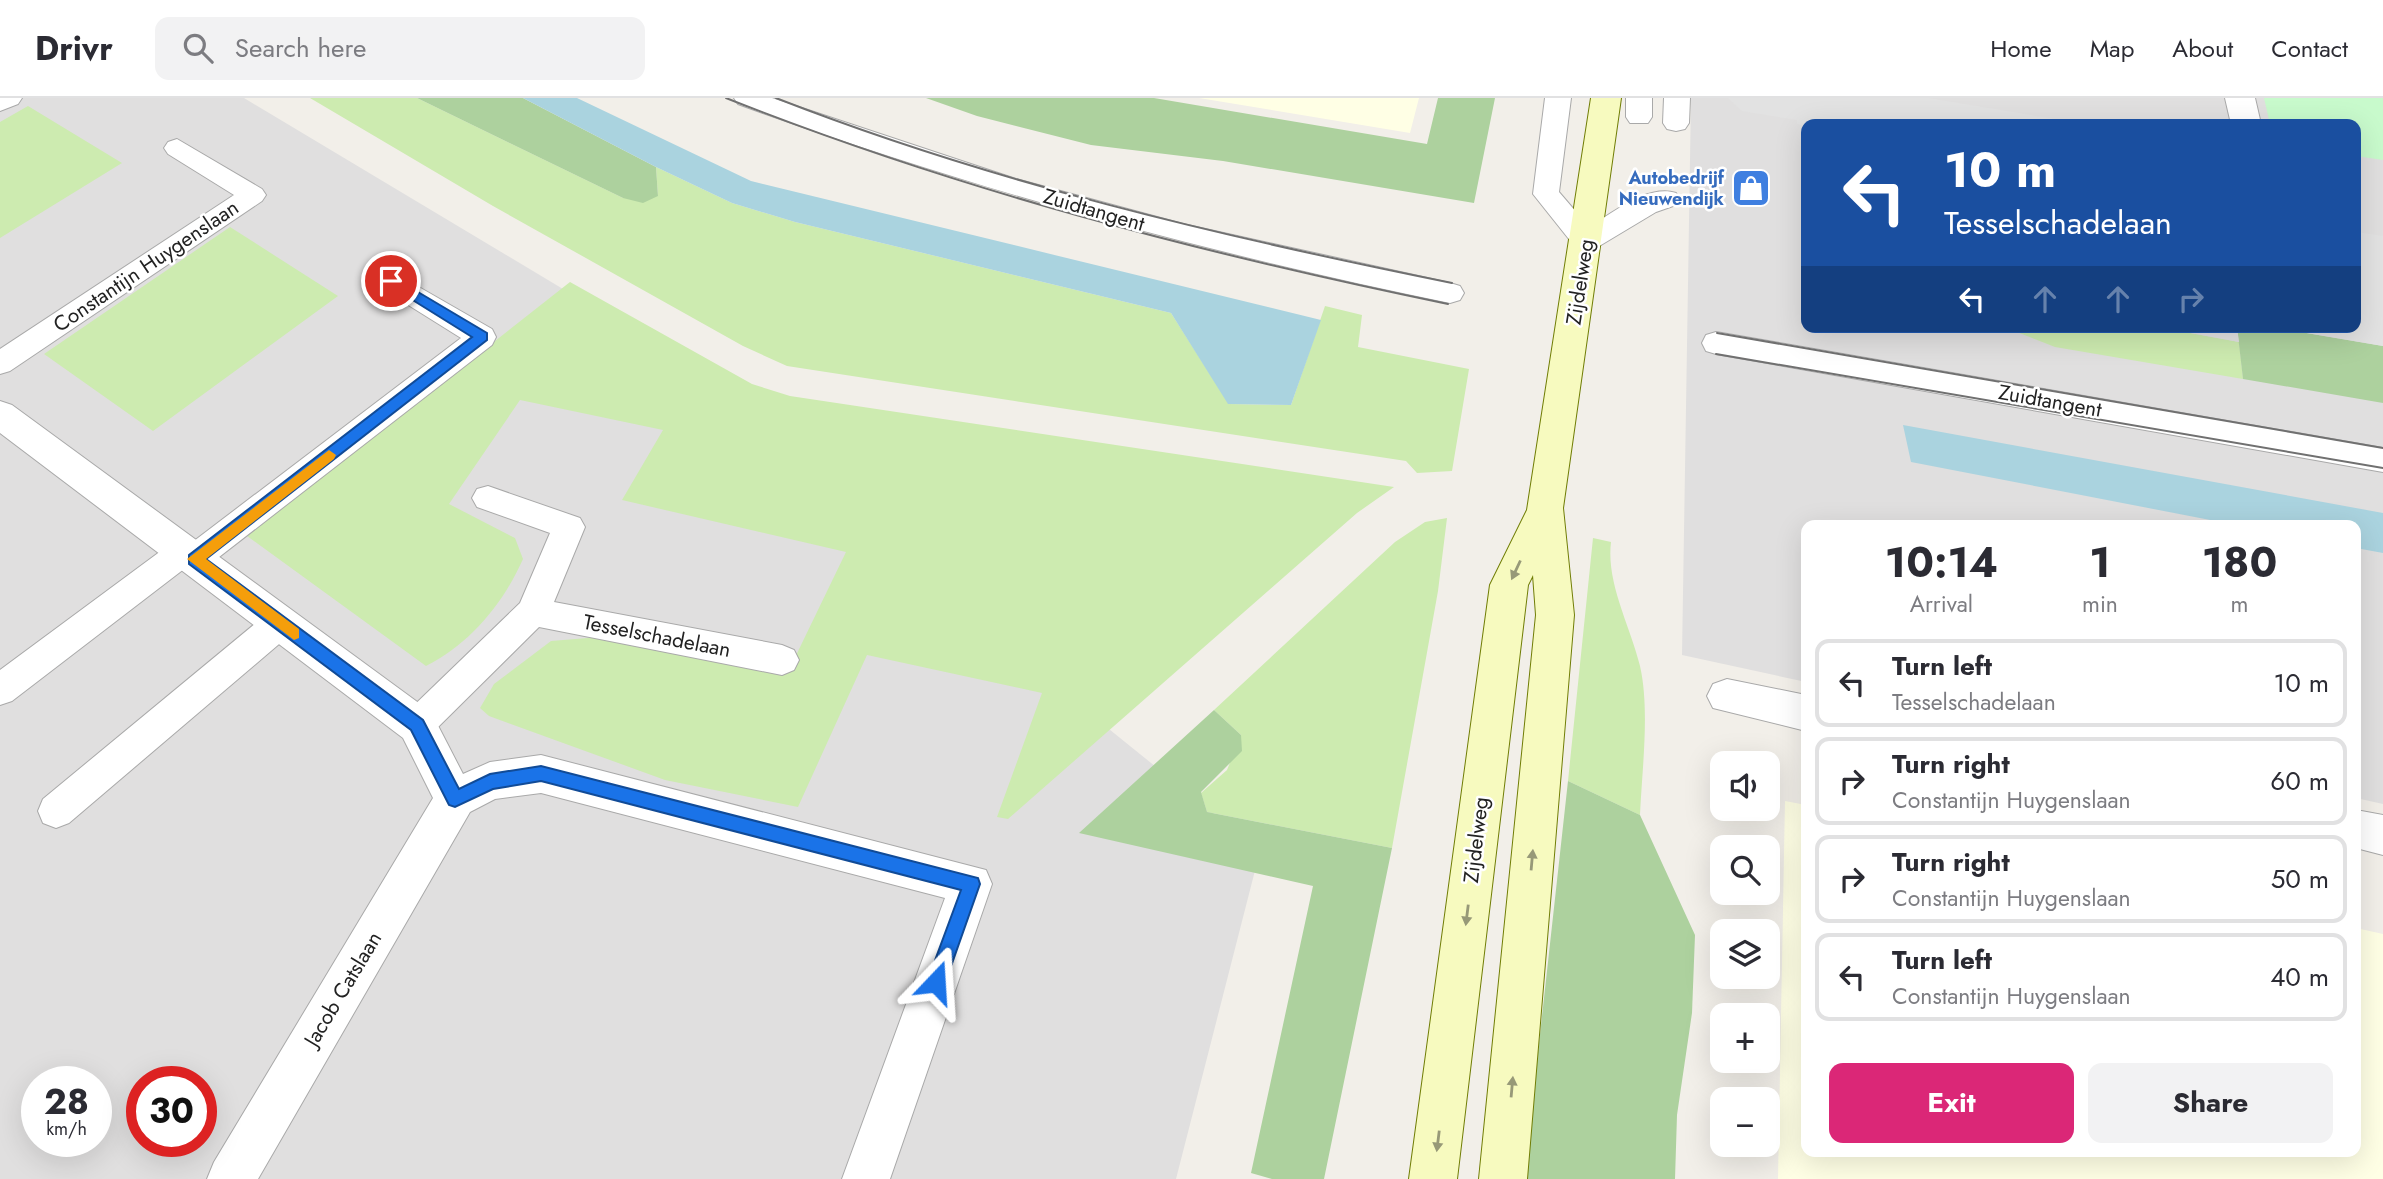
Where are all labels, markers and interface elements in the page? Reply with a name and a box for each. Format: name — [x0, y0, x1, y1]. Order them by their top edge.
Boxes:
search box — [155, 17, 645, 80]
text: Drivr — [35, 25, 113, 72]
icon: search — [179, 29, 217, 67]
text: Search here — [235, 29, 366, 67]
text: Home — [1990, 31, 2052, 66]
text: Map — [2090, 31, 2134, 66]
text: About — [2172, 31, 2233, 66]
text: Contact — [2271, 31, 2348, 66]
text: 10 m — [1944, 135, 2056, 205]
icon: left — [1829, 147, 1920, 238]
place label: Autobedrijf Nieuwendijk — [1619, 165, 1725, 212]
shop icon: Autobedrijf Nieuwendijk — [1730, 167, 1772, 209]
street label: Zuidtangent — [1040, 181, 1148, 239]
street label: Constantijn Huygenslaan — [47, 193, 245, 339]
text: Tesselschadelaan — [1944, 200, 2172, 246]
street label: Zijdelweg — [1558, 237, 1602, 327]
pin — [361, 251, 421, 311]
icon: arrive — [372, 262, 410, 300]
icon: left — [1953, 280, 1991, 318]
icon: ahead — [2026, 280, 2064, 318]
icon: ahead — [2099, 280, 2137, 318]
icon: right — [2172, 280, 2210, 318]
street label: Zuidtangent — [1996, 377, 2104, 425]
text: 10:14 — [1885, 532, 1998, 593]
text: 1 — [2089, 532, 2111, 593]
text: 180 — [2202, 532, 2277, 593]
one-way arrow — [1510, 560, 1522, 580]
text: Arrival — [1910, 587, 1973, 621]
text: min — [2082, 587, 2118, 621]
text: m — [2230, 587, 2248, 621]
street label: Tesselschadelaan — [581, 607, 733, 665]
text: Turn left — [1892, 647, 1992, 685]
icon: left — [1833, 664, 1871, 702]
text: 10 m — [2274, 664, 2329, 702]
text: Tesselschadelaan — [1892, 685, 2056, 719]
text: Turn right — [1892, 745, 2010, 783]
map controls — [1710, 751, 1780, 1157]
button: sound — [1710, 751, 1780, 821]
icon: right — [1833, 762, 1871, 800]
text: 60 m — [2270, 762, 2329, 800]
text: Constantijn Huygenslaan — [1892, 783, 2131, 817]
street label: Zijdelweg — [1456, 795, 1496, 885]
button: search — [1710, 835, 1780, 905]
text: Turn right — [1892, 843, 2010, 881]
one-way arrow — [1527, 849, 1538, 871]
icon: right — [1833, 860, 1871, 898]
text: 50 m — [2271, 860, 2329, 898]
text: Constantijn Huygenslaan — [1892, 881, 2131, 915]
one-way arrow — [1461, 905, 1472, 927]
button: layers — [1710, 919, 1780, 989]
street label: Jacob Catslaan — [295, 926, 389, 1055]
text: Turn left — [1892, 941, 1992, 979]
position arrow — [899, 945, 973, 1019]
icon: left — [1833, 958, 1871, 996]
text: 40 m — [2270, 958, 2329, 996]
text: Constantijn Huygenslaan — [1892, 979, 2131, 1013]
button: + — [1710, 1003, 1780, 1073]
button: Exit — [1829, 1063, 2074, 1143]
button: Share — [2088, 1063, 2333, 1143]
speed limit sign: 30 — [126, 1066, 217, 1157]
one-way arrow — [1507, 1075, 1518, 1097]
text: 28 — [44, 1077, 89, 1127]
button: − — [1710, 1087, 1780, 1157]
text: km/h — [46, 1116, 87, 1142]
one-way arrow — [1432, 1130, 1443, 1152]

